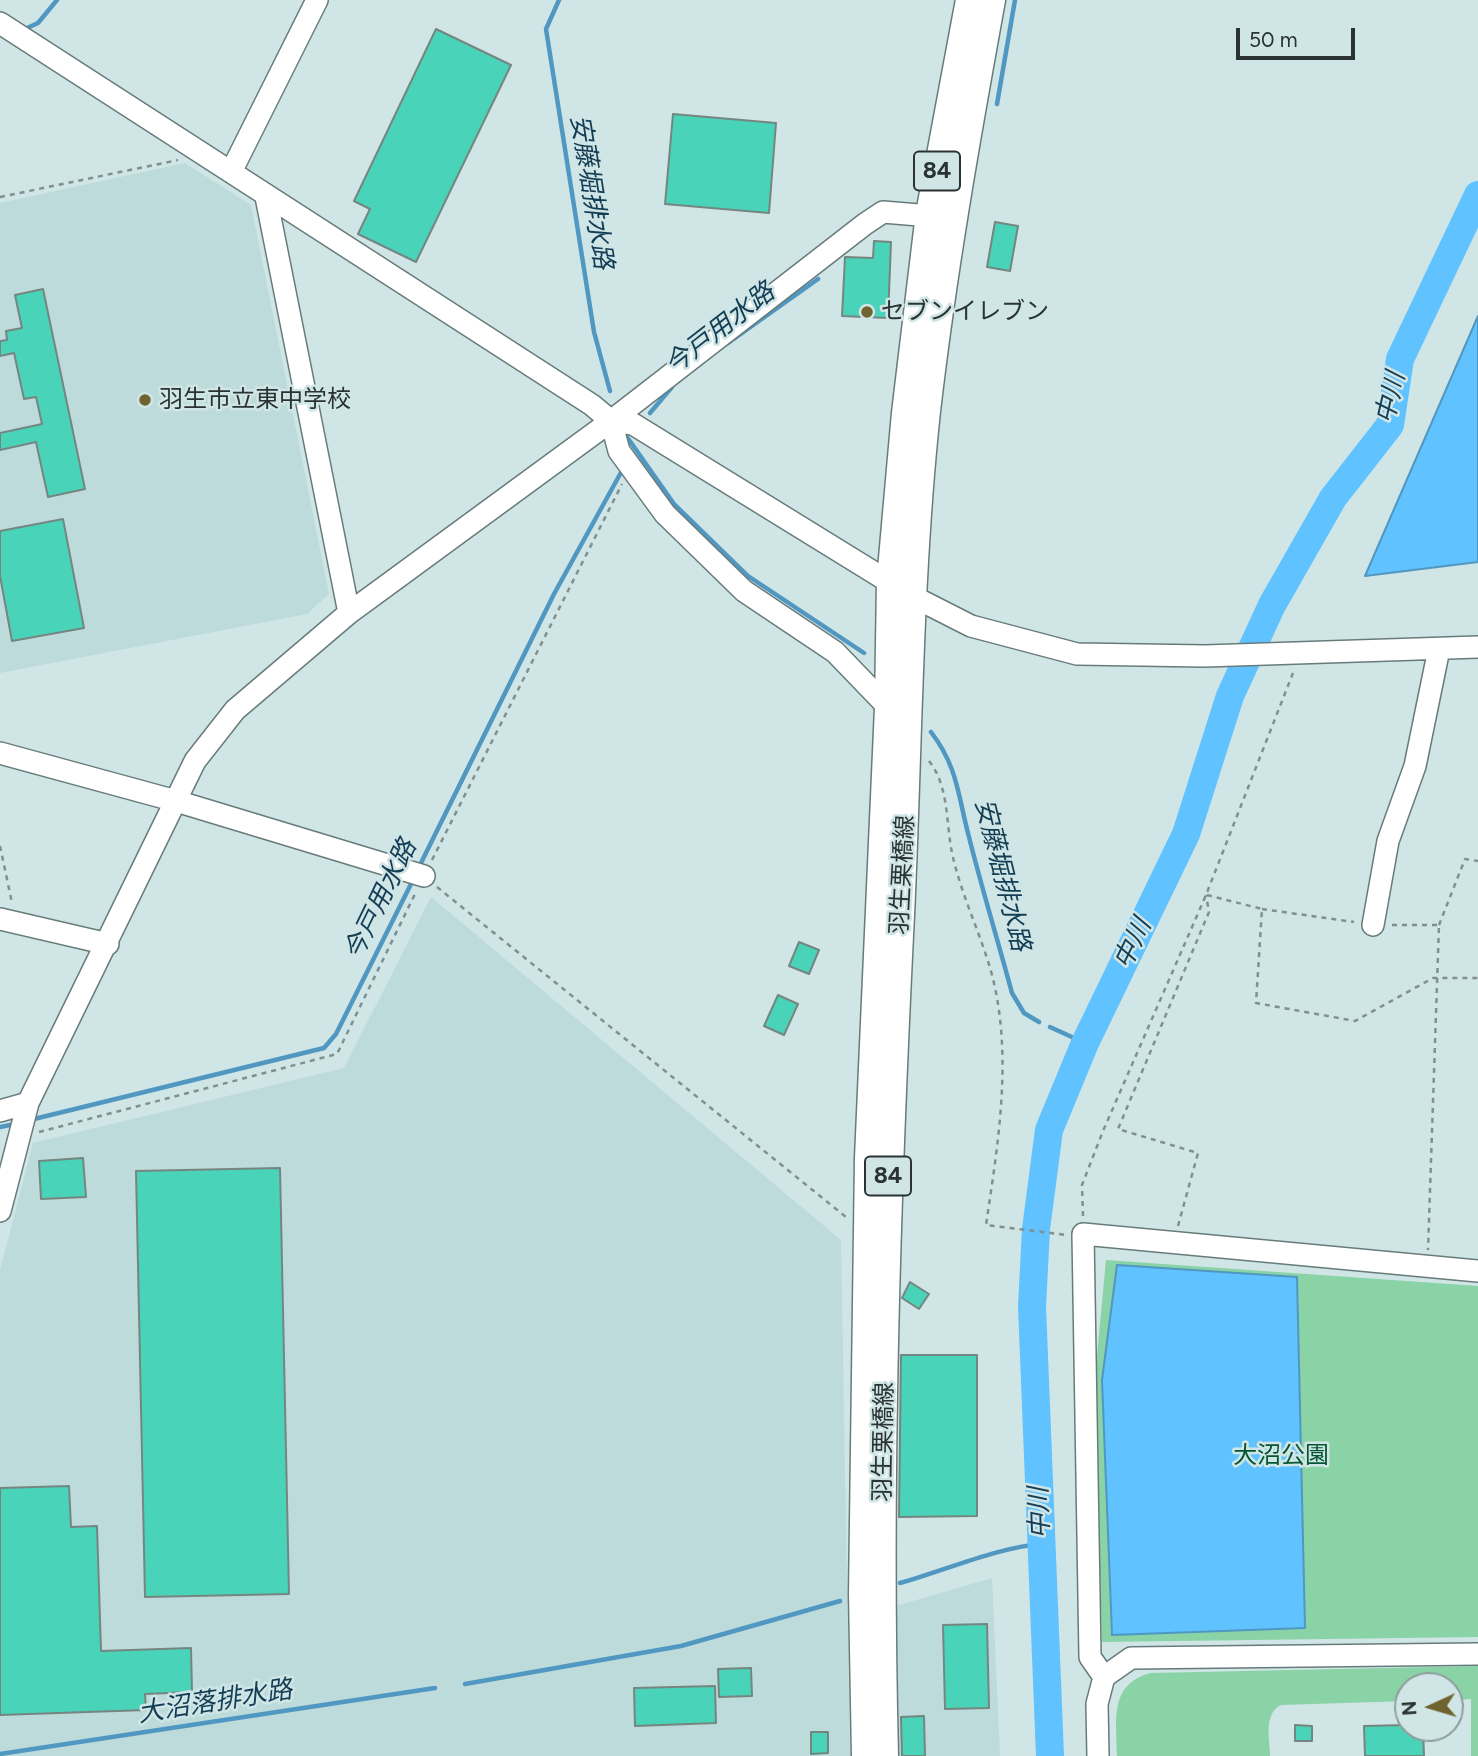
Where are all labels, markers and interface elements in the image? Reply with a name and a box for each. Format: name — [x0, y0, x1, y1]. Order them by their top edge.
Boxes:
scale bar — [1240, 14, 1359, 58]
text: 50 m — [1249, 27, 1298, 52]
water label: 安藤堀排水路 — [563, 113, 619, 271]
road number: 84 — [914, 152, 960, 190]
water label: 今戸用水路 — [659, 277, 781, 381]
place label: セブンイレブン — [881, 298, 1049, 326]
marker: セブンイレブン — [859, 304, 875, 320]
water label: 中川 — [1370, 369, 1412, 427]
place label: 羽生市立東中学校 — [159, 386, 351, 414]
marker: 羽生市立東中学校 — [137, 392, 153, 408]
water label: 安藤堀排水路 — [968, 796, 1036, 954]
street label: 羽生栗橋線 — [885, 814, 921, 936]
water label: 今戸用水路 — [338, 835, 424, 965]
water label: 中川 — [1108, 914, 1158, 974]
road number: 84 — [865, 1156, 911, 1196]
street label: 羽生栗橋線 — [869, 1382, 899, 1502]
park label: 大沼公園 — [1233, 1442, 1329, 1470]
water label: 中川 — [1024, 1486, 1056, 1540]
north arrow — [1394, 1672, 1464, 1742]
water label: 大沼落排水路 — [136, 1674, 294, 1730]
text: N — [1398, 1700, 1422, 1716]

